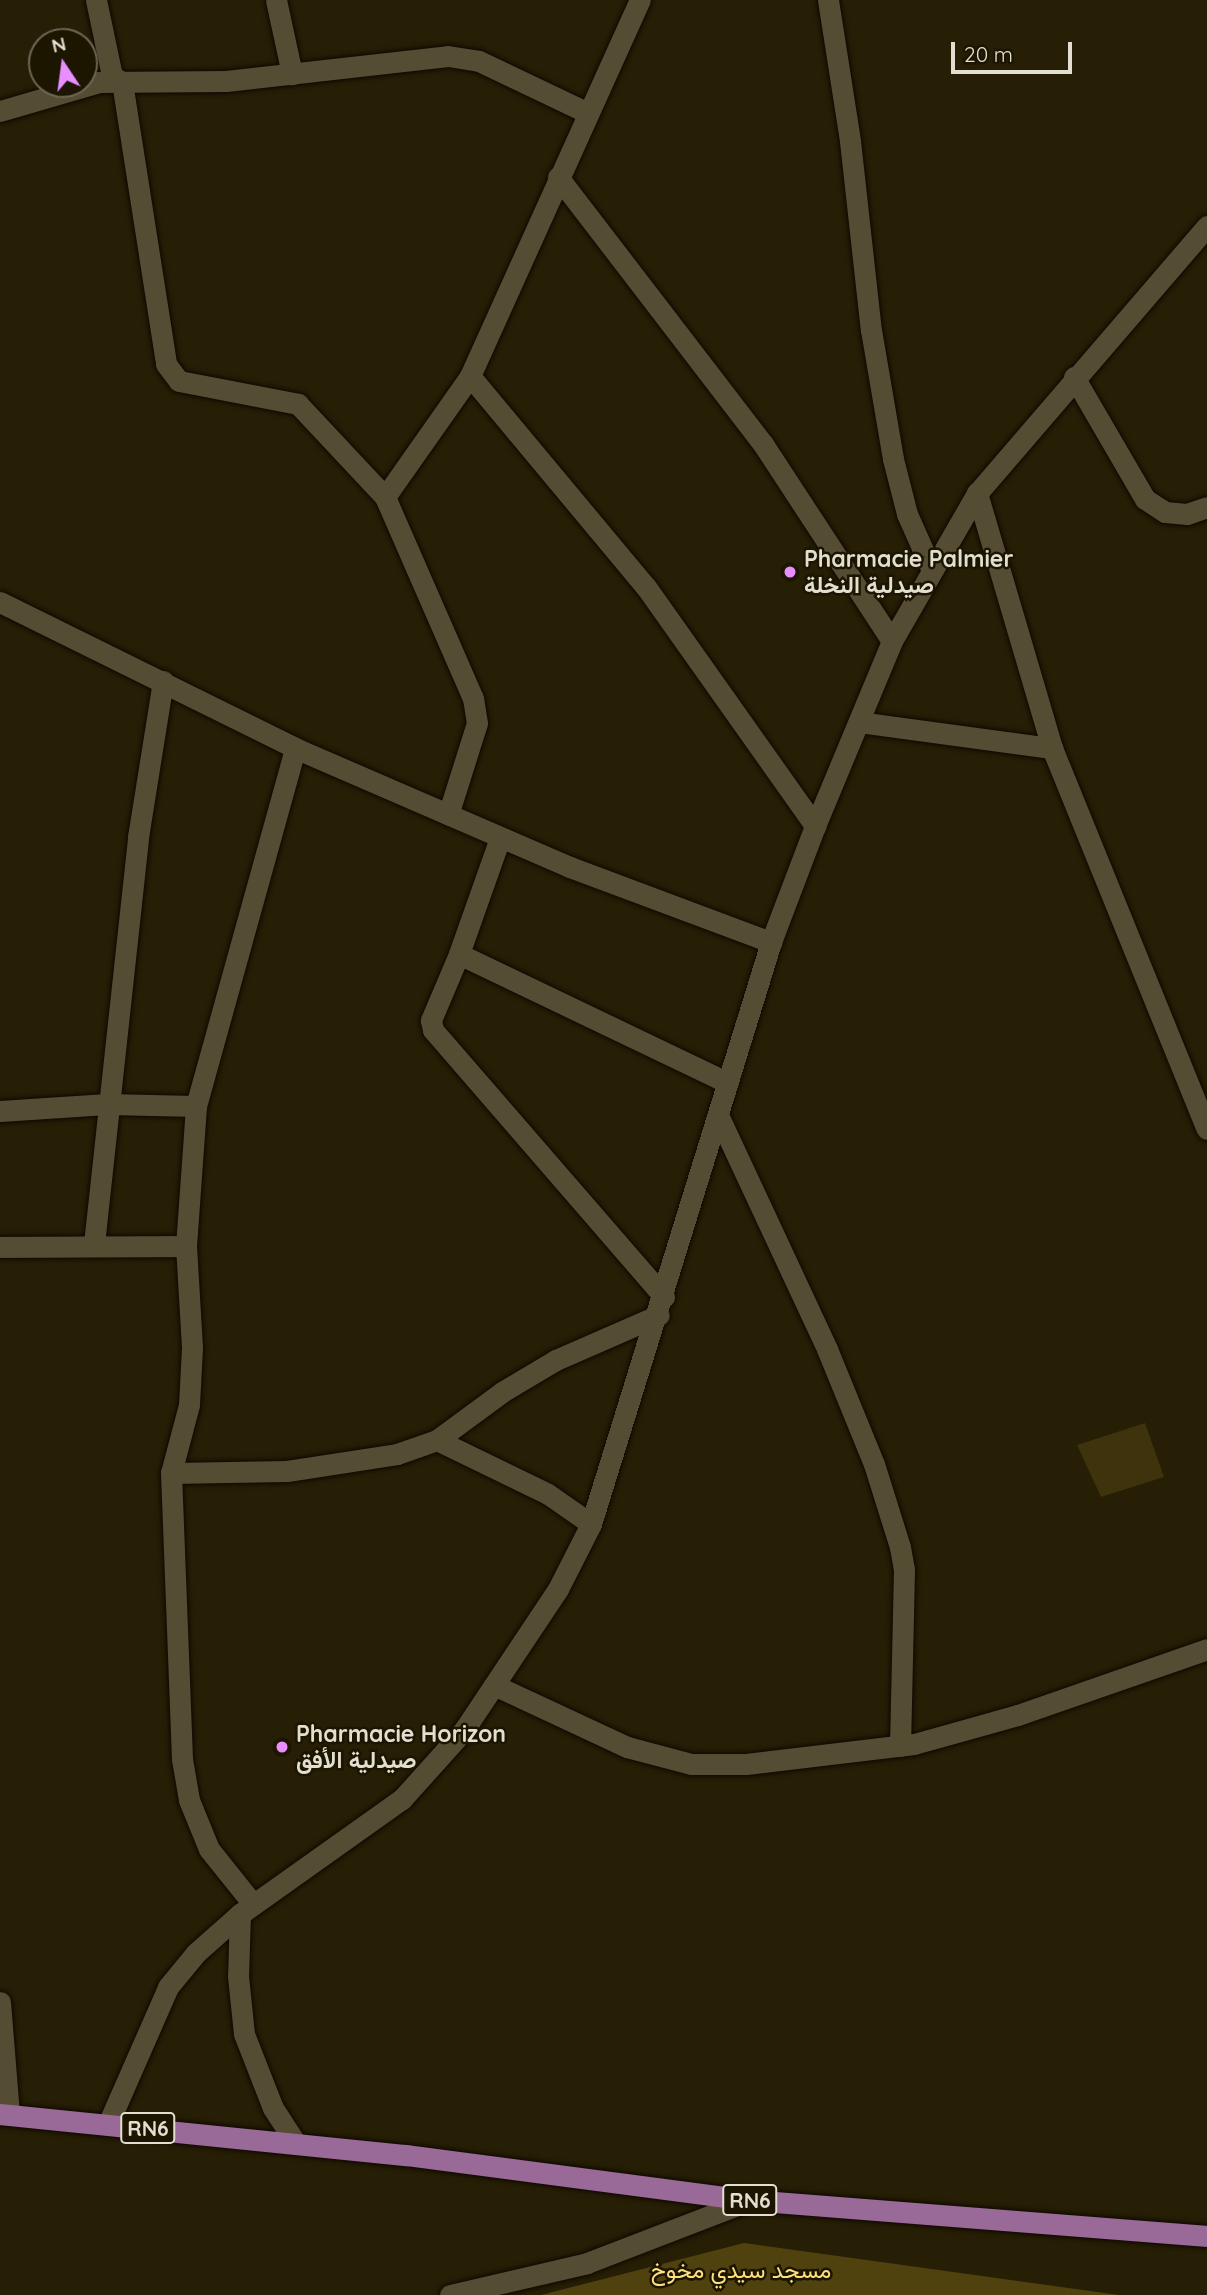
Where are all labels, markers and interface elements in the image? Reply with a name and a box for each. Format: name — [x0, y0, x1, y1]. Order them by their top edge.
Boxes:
north arrow — [28, 28, 98, 98]
scale bar — [955, 28, 1076, 72]
text: N — [49, 31, 68, 58]
text: 20 m — [964, 41, 1013, 67]
place label: Pharmacie Palmier صيدلية النخلة — [804, 545, 1013, 599]
marker: Pharmacie Palmier صيدلية النخلة — [782, 564, 798, 580]
place label: Pharmacie Horizon صيدلية الأفق — [296, 1720, 506, 1774]
marker: Pharmacie Horizon صيدلية الأفق — [274, 1739, 290, 1755]
road number: RN6 — [120, 2110, 176, 2146]
road number: RN6 — [722, 2182, 778, 2218]
park label: مسجد سيدي مخوخ — [651, 2256, 831, 2284]

